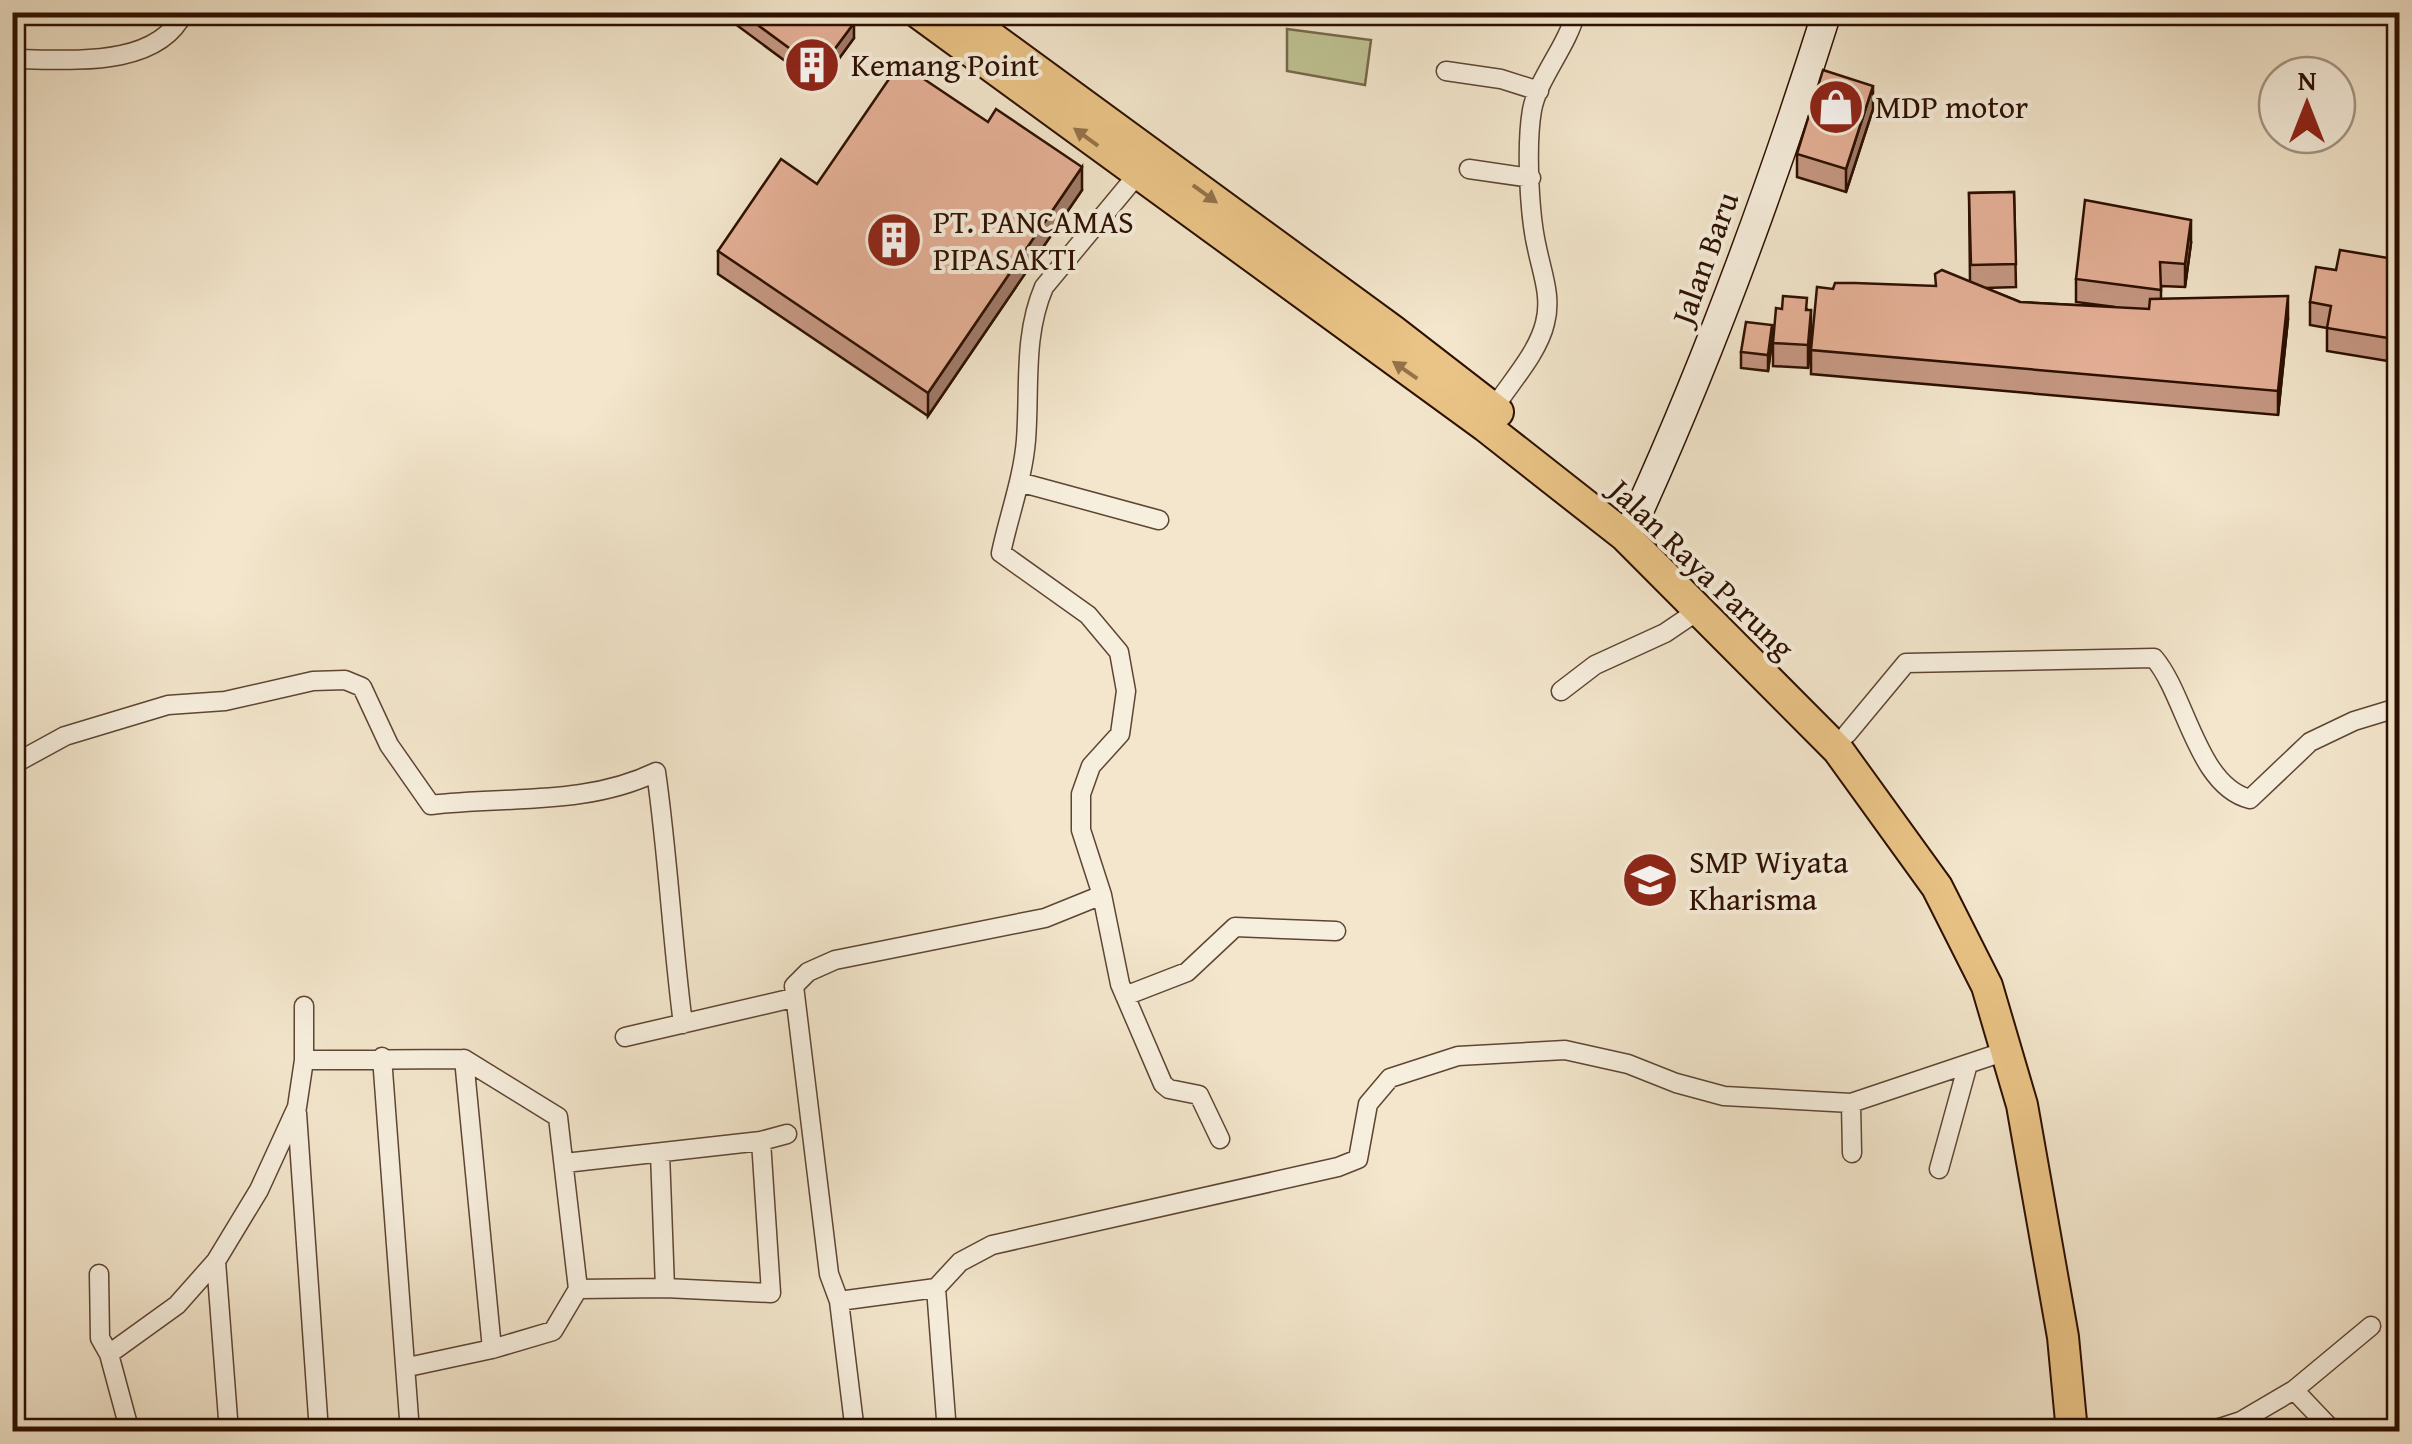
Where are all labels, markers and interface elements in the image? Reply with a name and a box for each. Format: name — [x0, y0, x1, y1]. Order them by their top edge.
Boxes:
building icon: Kemang Point — [782, 35, 842, 95]
place label: Kemang Point — [851, 41, 1039, 88]
north arrow — [2257, 55, 2357, 155]
text: N — [2298, 59, 2317, 100]
shop icon: MDP motor — [1806, 77, 1866, 137]
place label: MDP motor — [1875, 83, 2028, 130]
one-way arrow — [1073, 128, 1099, 148]
one-way arrow — [1192, 183, 1218, 203]
street label: Jalan Baru — [1657, 184, 1750, 335]
place label: PT. PANCAMAS PIPASAKTI — [933, 198, 1134, 282]
building icon: PT. PANCAMAS PIPASAKTI — [864, 210, 924, 270]
one-way arrow — [1392, 361, 1419, 380]
street label: Jalan Raya Parung — [1596, 465, 1806, 670]
place label: SMP Wiyata Kharisma — [1689, 838, 1848, 922]
school or university icon: SMP Wiyata Kharisma — [1620, 850, 1680, 910]

